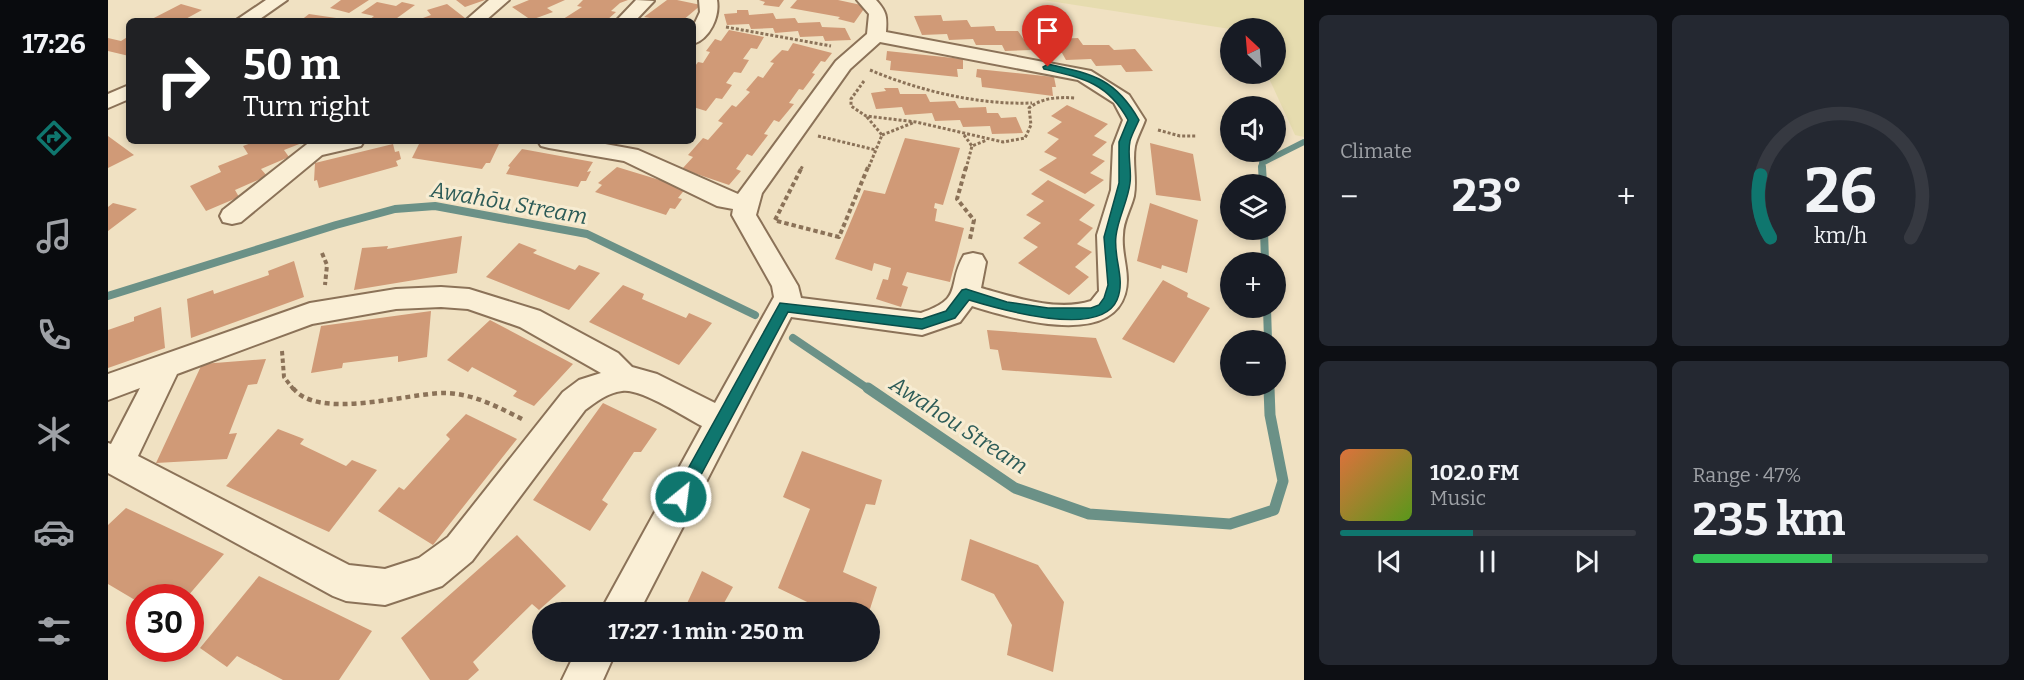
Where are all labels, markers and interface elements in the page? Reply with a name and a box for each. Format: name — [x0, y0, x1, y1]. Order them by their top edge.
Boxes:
pin — [1022, 5, 1073, 67]
icon: arrive — [1031, 14, 1064, 47]
north arrow — [1220, 18, 1286, 84]
map controls — [1220, 18, 1286, 396]
text: 17:26 — [22, 28, 86, 60]
text: 50 m — [243, 40, 340, 90]
icon: right — [144, 42, 222, 120]
text: Turn right — [243, 91, 370, 123]
button: sound — [1220, 96, 1286, 162]
icon: directions — [33, 117, 75, 159]
text: Climate — [1340, 139, 1412, 163]
text: 26 — [1804, 154, 1876, 229]
text: 23° — [1452, 169, 1523, 223]
button: layers — [1220, 174, 1286, 240]
water label: Awahōu Stream — [427, 176, 590, 230]
text: − — [1340, 177, 1358, 217]
text: + — [1617, 177, 1635, 217]
icon: music — [33, 215, 75, 257]
text: km/h — [1814, 223, 1867, 249]
button: + — [1220, 252, 1286, 318]
icon: phone — [33, 314, 75, 356]
button: − — [1220, 330, 1286, 396]
water label: Awahou Stream — [884, 370, 1033, 480]
icon: climate — [33, 413, 75, 455]
text: 102.0 FM — [1430, 459, 1519, 486]
text: Range · 47% — [1693, 463, 1801, 487]
position arrow — [649, 465, 713, 529]
text: Music — [1430, 486, 1486, 510]
text: 235 km — [1693, 493, 1846, 547]
icon: car — [33, 511, 75, 553]
icon: previous — [1373, 545, 1406, 578]
icon: pause — [1471, 545, 1504, 578]
icon: next — [1570, 545, 1603, 578]
speed limit sign: 30 — [126, 584, 204, 662]
icon: filters — [33, 610, 75, 652]
text: 17:27 · 1 min · 250 m — [608, 618, 804, 645]

